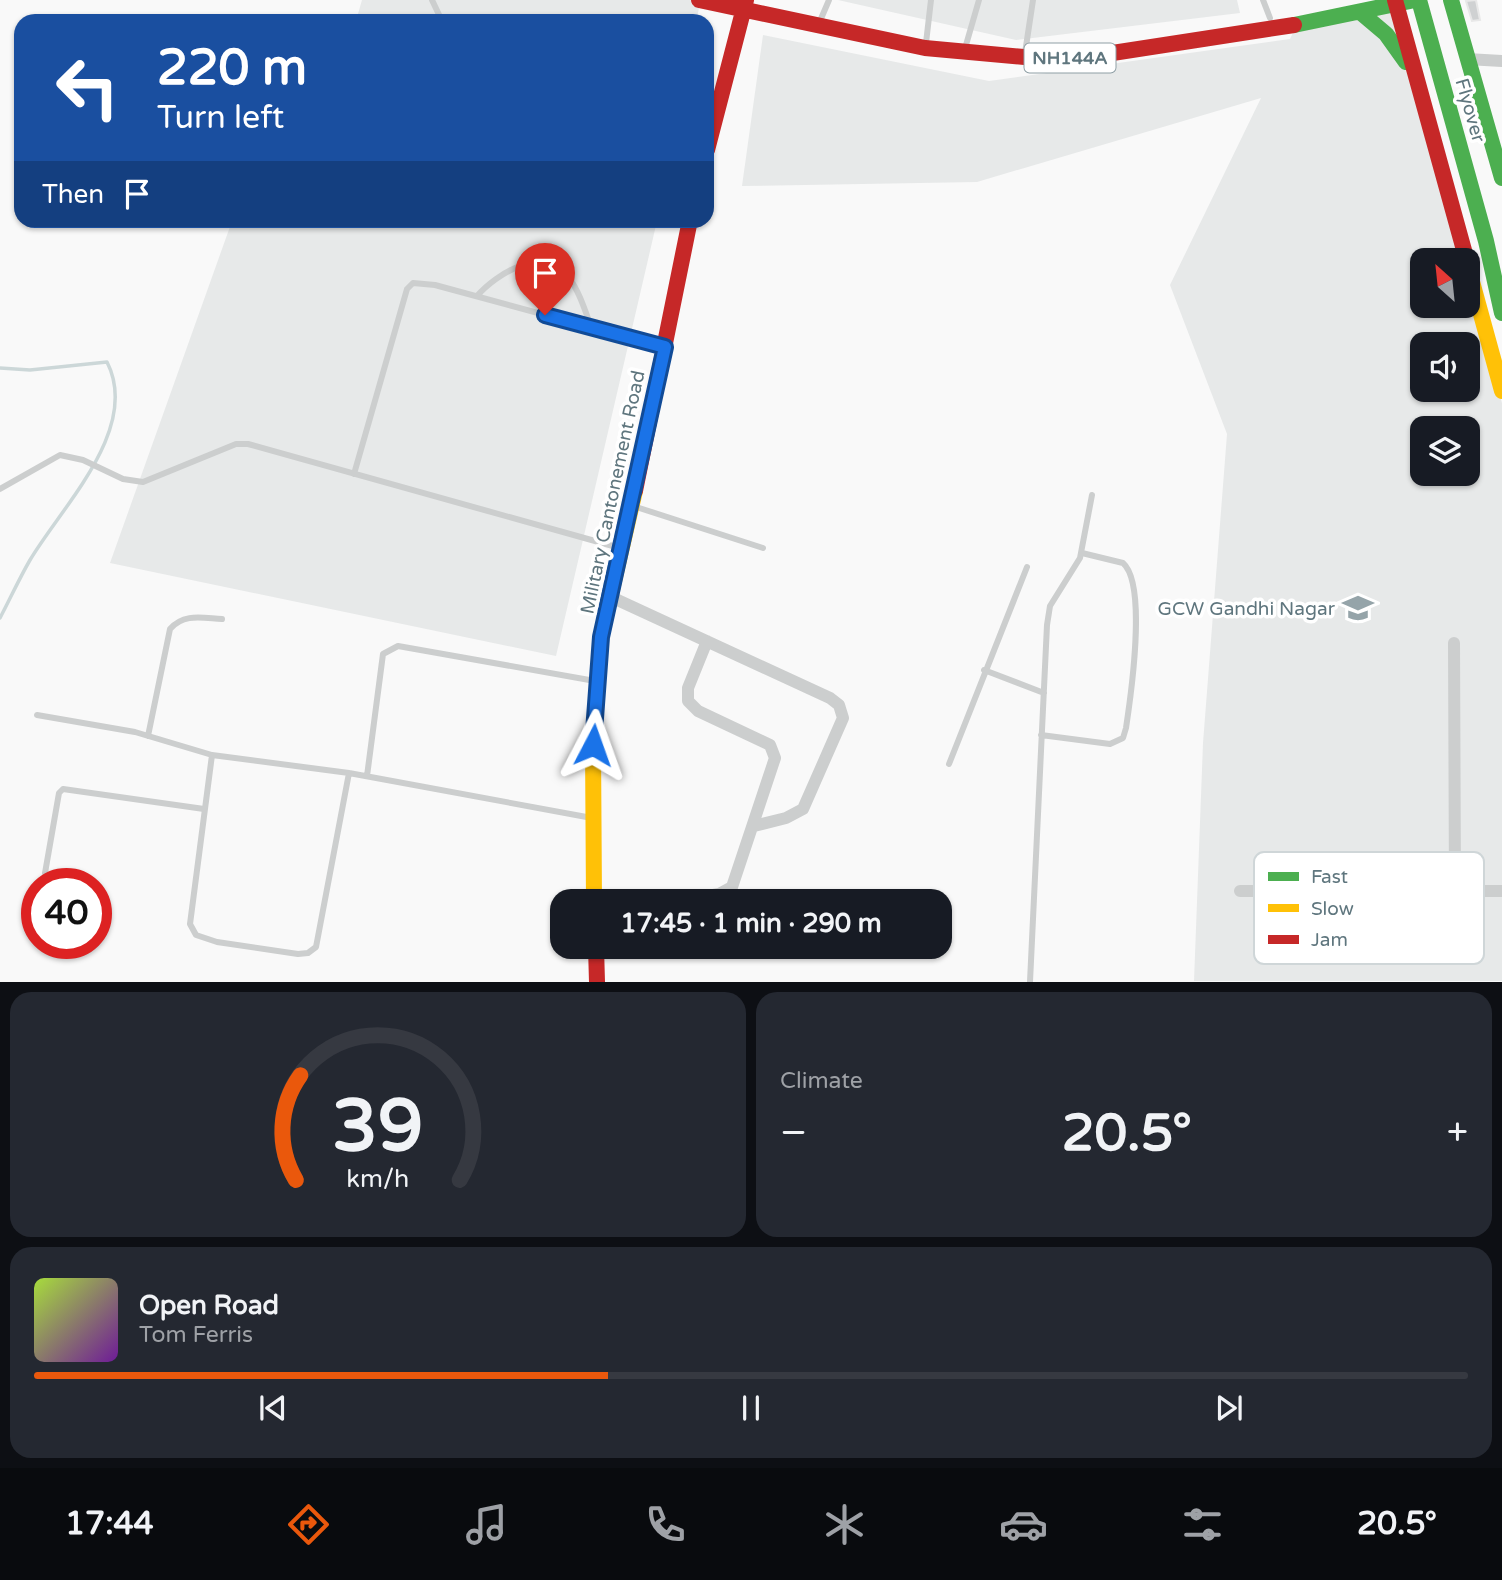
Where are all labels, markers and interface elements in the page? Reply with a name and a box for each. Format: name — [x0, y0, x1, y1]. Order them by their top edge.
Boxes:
text: 220 m — [157, 39, 307, 98]
icon: left — [42, 42, 133, 133]
road number: NH144A — [1024, 44, 1116, 72]
street label: Flyover — [1450, 76, 1490, 146]
text: Turn left — [157, 99, 284, 137]
icon: arrive — [118, 175, 156, 213]
text: Then — [42, 179, 104, 210]
pin — [515, 243, 575, 315]
north arrow — [1410, 248, 1480, 318]
map controls — [1410, 248, 1480, 486]
icon: arrive — [526, 254, 564, 292]
button: sound — [1410, 332, 1480, 402]
street label: Military Cantonement Road — [576, 368, 650, 616]
button: layers — [1410, 416, 1480, 486]
school or university icon: GCW Gandhi Nagar — [1341, 591, 1375, 625]
place label: GCW Gandhi Nagar — [1158, 598, 1336, 620]
position arrow — [556, 708, 630, 782]
legend — [1254, 852, 1484, 964]
text: Fast — [1311, 866, 1348, 888]
speed limit sign: 40 — [21, 868, 112, 959]
text: Slow — [1311, 898, 1354, 920]
text: 17:45 · 1 min · 290 m — [620, 908, 882, 939]
text: Jam — [1311, 929, 1348, 951]
text: Climate — [780, 1067, 863, 1095]
text: 39 — [332, 1084, 424, 1172]
text: 20.5° — [1062, 1102, 1192, 1165]
text: − — [780, 1110, 807, 1156]
text: + — [1447, 1110, 1468, 1156]
text: km/h — [347, 1164, 409, 1194]
text: Open Road — [139, 1290, 279, 1321]
text: Tom Ferris — [139, 1321, 253, 1349]
icon: previous — [254, 1389, 292, 1427]
icon: pause — [732, 1389, 770, 1427]
icon: next — [1210, 1389, 1248, 1427]
icon: directions — [284, 1500, 333, 1549]
icon: music — [462, 1500, 511, 1549]
icon: phone — [641, 1500, 690, 1549]
icon: climate — [820, 1500, 869, 1549]
icon: car — [999, 1500, 1048, 1549]
icon: filters — [1178, 1500, 1227, 1549]
text: 17:44 — [65, 1505, 154, 1543]
text: 20.5° — [1357, 1505, 1437, 1543]

